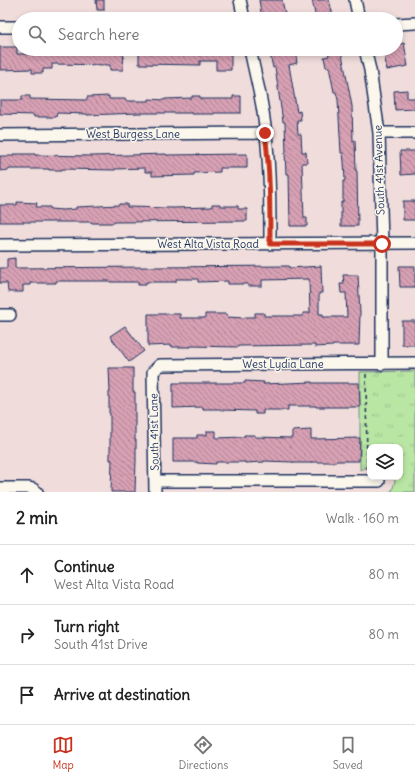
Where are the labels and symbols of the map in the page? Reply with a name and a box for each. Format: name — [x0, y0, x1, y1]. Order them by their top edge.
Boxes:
route end — [256, 124, 274, 142]
street label: South 41st Avenue — [370, 125, 388, 215]
street label: West Burgess Lane — [86, 127, 180, 141]
route start — [373, 235, 391, 253]
street label: West Alta Vista Road — [157, 237, 259, 251]
street label: West Lydia Lane — [242, 357, 324, 371]
street label: South 41st Lane — [146, 393, 162, 471]

